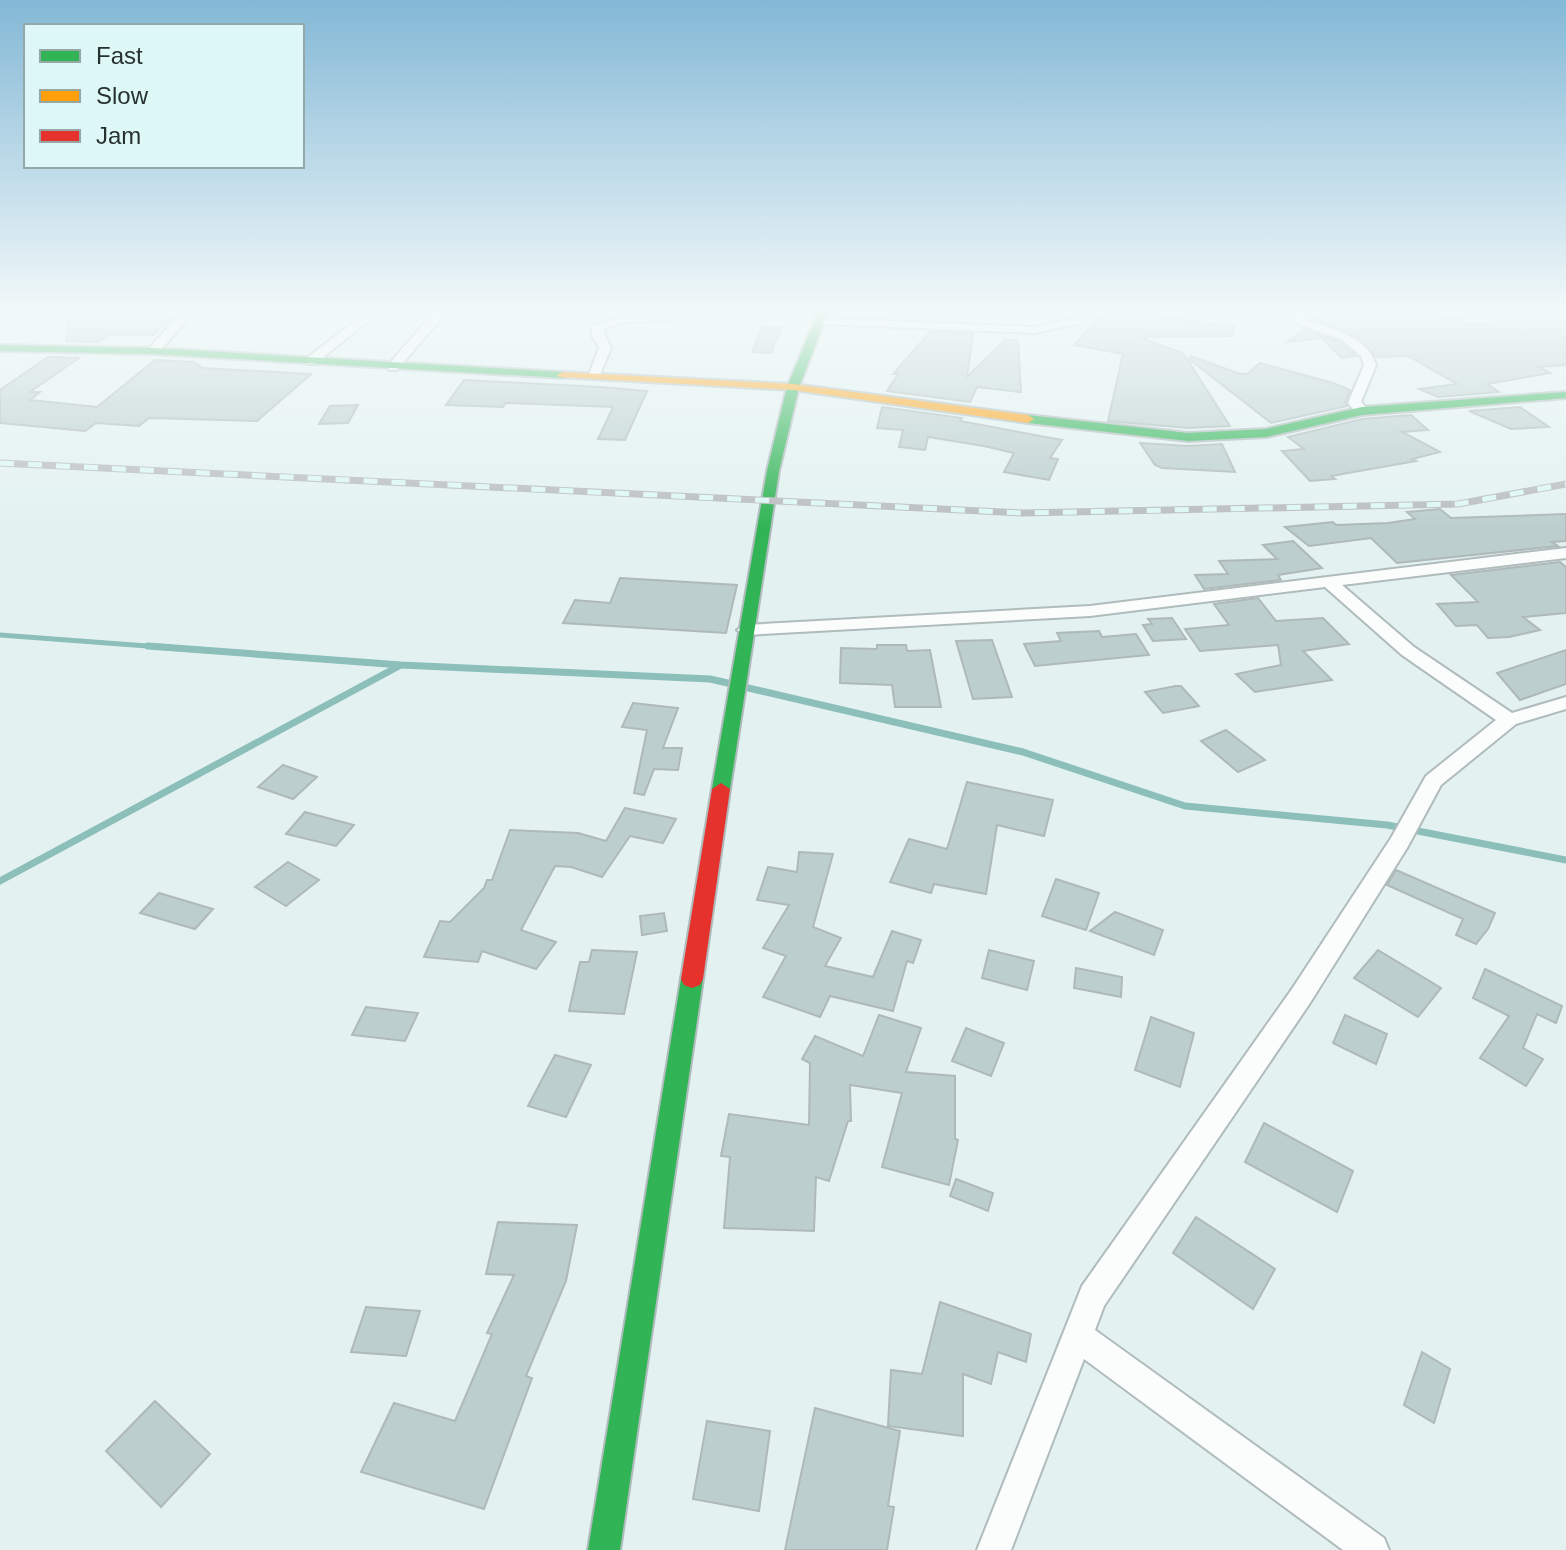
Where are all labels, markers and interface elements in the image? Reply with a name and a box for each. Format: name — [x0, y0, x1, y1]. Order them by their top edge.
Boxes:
legend — [24, 24, 304, 168]
text: Fast — [96, 42, 143, 69]
text: Slow — [96, 82, 149, 109]
text: Jam — [96, 122, 141, 149]

